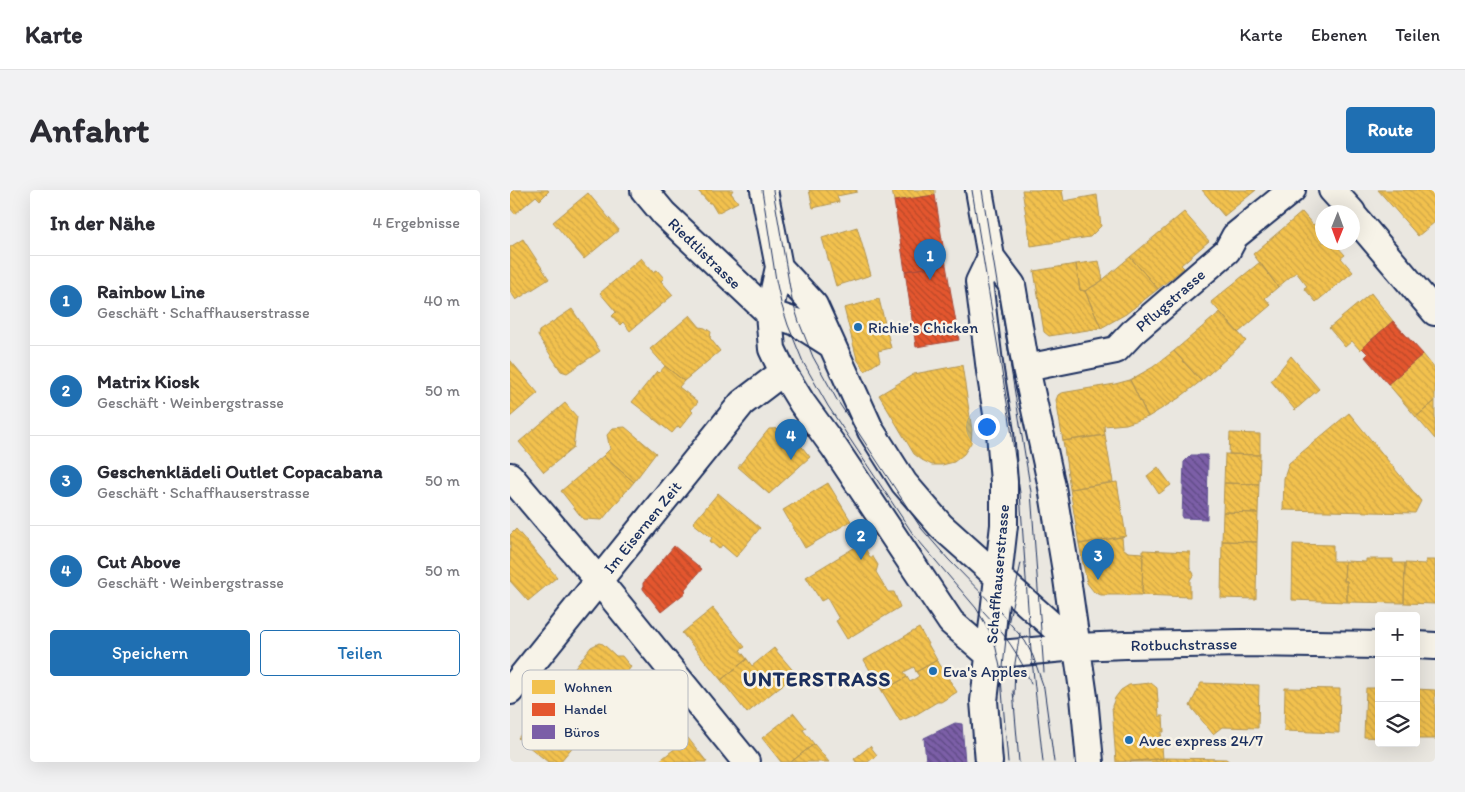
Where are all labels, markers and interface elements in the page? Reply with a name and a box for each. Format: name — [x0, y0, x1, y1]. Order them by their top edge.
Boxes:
text: Karte — [25, 20, 83, 49]
text: Karte — [1240, 24, 1283, 46]
text: Ebenen — [1311, 24, 1367, 46]
text: Teilen — [1395, 24, 1440, 46]
button: Route — [1346, 107, 1435, 153]
text: Anfahrt — [30, 109, 149, 151]
north arrow — [1315, 205, 1360, 250]
text: In der Nähe — [50, 210, 155, 235]
text: 4 Ergebnisse — [372, 213, 460, 232]
street label: Riedtlistrasse — [664, 214, 745, 293]
pin: 1 — [914, 239, 946, 280]
street label: Pflugstrasse — [1132, 265, 1209, 336]
text: Rainbow Line — [97, 280, 205, 303]
text: 1 — [62, 291, 70, 310]
text: 40 m — [423, 291, 460, 310]
text: Geschäft · Schaffhauserstrasse — [97, 303, 310, 322]
place label: Richie's Chicken — [868, 318, 978, 337]
marker: Richie's Chicken — [852, 321, 864, 333]
text: Matrix Kiosk — [97, 370, 199, 393]
text: 2 — [62, 381, 70, 400]
text: 50 m — [425, 381, 460, 400]
text: Geschäft · Weinbergstrasse — [97, 393, 284, 412]
your location — [974, 414, 1000, 440]
pin: 4 — [775, 419, 807, 460]
text: Geschenklädeli Outlet Copacabana — [97, 460, 383, 483]
text: 3 — [62, 471, 70, 490]
text: 50 m — [425, 471, 460, 490]
street label: Im Eisernen Zeit — [599, 477, 685, 577]
text: Geschäft · Schaffhauserstrasse — [97, 483, 310, 502]
street label: Schaffhauserstrasse — [982, 503, 1013, 645]
pin: 2 — [845, 519, 877, 560]
pin: 3 — [1082, 539, 1114, 580]
text: Cut Above — [97, 550, 181, 573]
text: 4 — [61, 561, 71, 580]
text: 50 m — [425, 561, 460, 580]
text: Geschäft · Weinbergstrasse — [97, 573, 284, 592]
map controls — [1375, 612, 1420, 747]
button: + — [1375, 612, 1420, 657]
button: Speichern — [50, 630, 250, 676]
button: Teilen — [260, 630, 460, 676]
street label: Rotbuchstrasse — [1131, 634, 1237, 655]
button: − — [1375, 657, 1420, 702]
place label: Eva's Apples — [943, 662, 1028, 681]
marker: Eva's Apples — [927, 665, 939, 677]
district label: UNTERSTRASS — [743, 666, 891, 691]
legend — [522, 670, 688, 750]
text: Wohnen — [564, 679, 612, 696]
text: Handel — [564, 701, 607, 718]
button: layers — [1375, 702, 1420, 747]
text: Büros — [564, 724, 600, 741]
place label: Avec express 24/7 — [1139, 731, 1263, 750]
marker: Avec express 24/7 — [1123, 734, 1135, 746]

